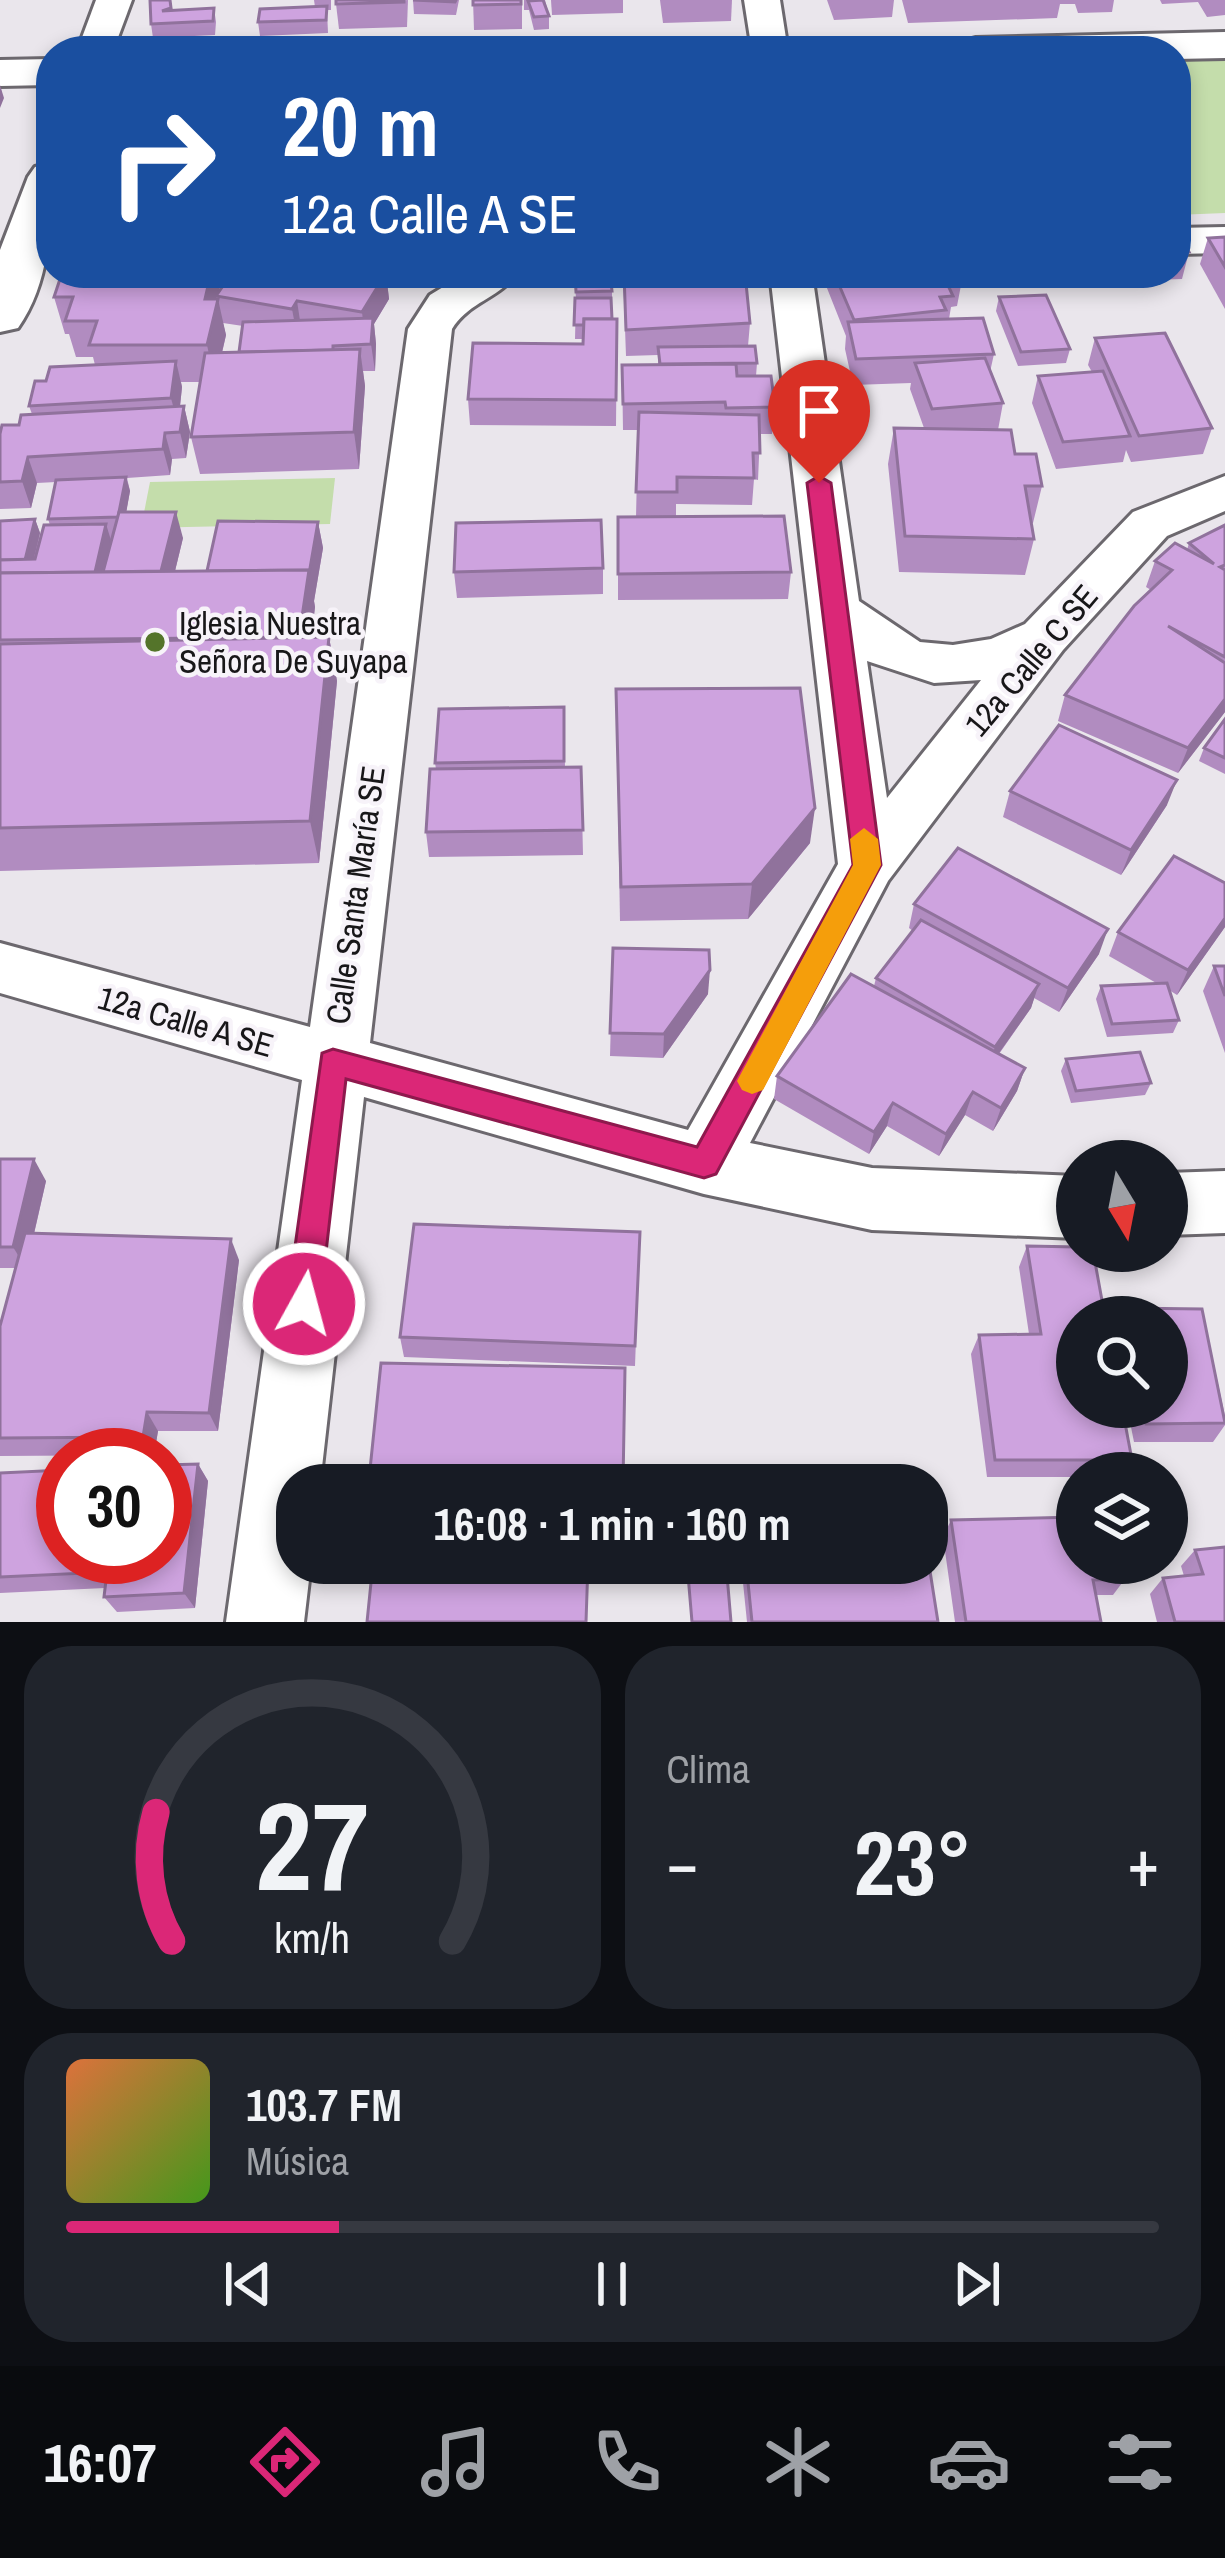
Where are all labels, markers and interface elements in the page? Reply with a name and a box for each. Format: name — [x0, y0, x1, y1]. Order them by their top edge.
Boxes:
text: 20 m — [282, 69, 439, 182]
icon: right — [84, 84, 240, 240]
text: 12a Calle A SE — [282, 177, 577, 250]
pin — [768, 360, 870, 483]
icon: arrive — [786, 378, 852, 444]
street label: 12a Calle C SE — [955, 575, 1107, 745]
place label: Iglesia Nuestra Señora De Suyapa — [179, 601, 408, 683]
marker: Iglesia Nuestra Señora De Suyapa — [142, 629, 168, 655]
street label: Calle Santa María SE — [315, 763, 395, 1027]
street label: 12a Calle A SE — [93, 975, 279, 1067]
north arrow — [1056, 1140, 1188, 1272]
map controls — [1056, 1140, 1188, 1584]
position arrow — [241, 1241, 367, 1367]
button: search — [1056, 1296, 1188, 1428]
speed limit sign: 30 — [36, 1428, 192, 1584]
button: layers — [1056, 1452, 1188, 1584]
text: 16:08 · 1 min · 160 m — [434, 1493, 790, 1554]
text: Clima — [667, 1743, 750, 1795]
text: 27 — [255, 1761, 369, 1929]
text: 23° — [854, 1802, 972, 1923]
text: − — [667, 1818, 698, 1907]
text: + — [1127, 1818, 1159, 1907]
text: km/h — [274, 1908, 350, 1965]
text: 103.7 FM — [246, 2074, 402, 2135]
text: Música — [246, 2135, 349, 2187]
icon: previous — [215, 2251, 281, 2317]
icon: pause — [579, 2251, 645, 2317]
icon: next — [944, 2251, 1010, 2317]
icon: directions — [243, 2420, 327, 2504]
icon: music — [414, 2420, 498, 2504]
icon: phone — [585, 2420, 669, 2504]
icon: climate — [756, 2420, 840, 2504]
icon: car — [927, 2420, 1011, 2504]
icon: filters — [1098, 2420, 1182, 2504]
text: 16:07 — [43, 2426, 157, 2499]

